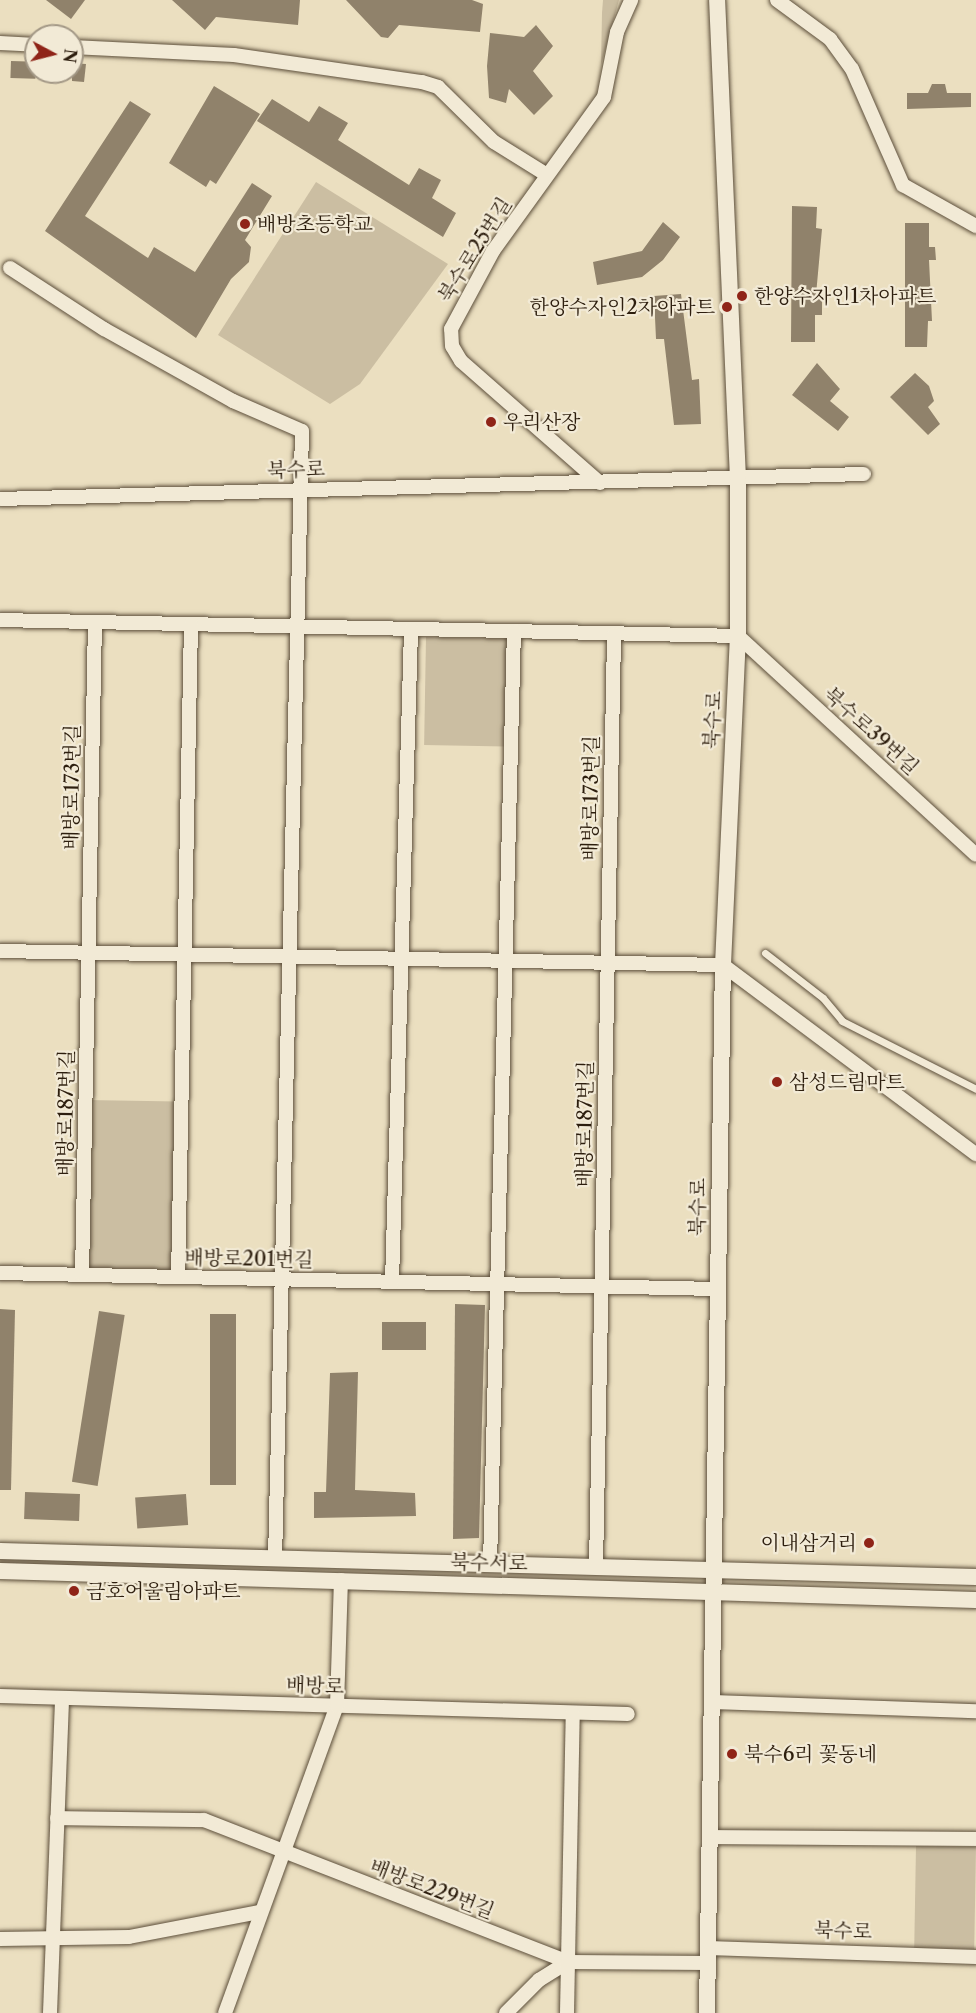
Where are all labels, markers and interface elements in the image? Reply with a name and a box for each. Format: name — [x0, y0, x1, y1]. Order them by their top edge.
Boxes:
north arrow — [24, 24, 84, 84]
text: N — [59, 48, 81, 64]
street label: 북수로25번길 — [433, 193, 517, 307]
place label: 배방초등학교 — [257, 212, 373, 236]
marker: 배방초등학교 — [238, 217, 252, 231]
place label: 한양수자인1차아파트 — [754, 284, 936, 308]
marker: 한양수자인1차아파트 — [735, 289, 749, 303]
place label: 한양수자인2차아파트 — [530, 295, 715, 319]
marker: 한양수자인2차아파트 — [720, 300, 734, 314]
place label: 우리산장 — [503, 410, 580, 434]
marker: 우리산장 — [484, 415, 498, 429]
street label: 북수로 — [267, 457, 325, 483]
street label: 북수로39번길 — [819, 682, 923, 780]
street label: 북수로 — [699, 690, 727, 750]
street label: 배방로173번길 — [59, 724, 85, 850]
street label: 배방로173번길 — [578, 735, 604, 861]
street label: 배방로187번길 — [53, 1049, 79, 1177]
street label: 배방로187번길 — [572, 1060, 598, 1188]
place label: 삼성드림마트 — [789, 1070, 905, 1094]
marker: 삼성드림마트 — [770, 1075, 784, 1089]
street label: 북수로 — [685, 1178, 711, 1236]
street label: 배방로201번길 — [184, 1246, 314, 1272]
place label: 이내삼거리 — [760, 1531, 857, 1555]
marker: 이내삼거리 — [862, 1536, 876, 1550]
street label: 북수서로 — [450, 1550, 528, 1576]
place label: 금호어울림아파트 — [86, 1579, 241, 1603]
marker: 금호어울림아파트 — [67, 1584, 81, 1598]
street label: 배방로 — [286, 1673, 344, 1699]
place label: 북수6리 꽃동네 — [744, 1742, 877, 1766]
marker: 북수6리 꽃동네 — [725, 1747, 739, 1761]
street label: 배방로229번길 — [366, 1854, 498, 1924]
street label: 북수로 — [814, 1918, 872, 1944]

